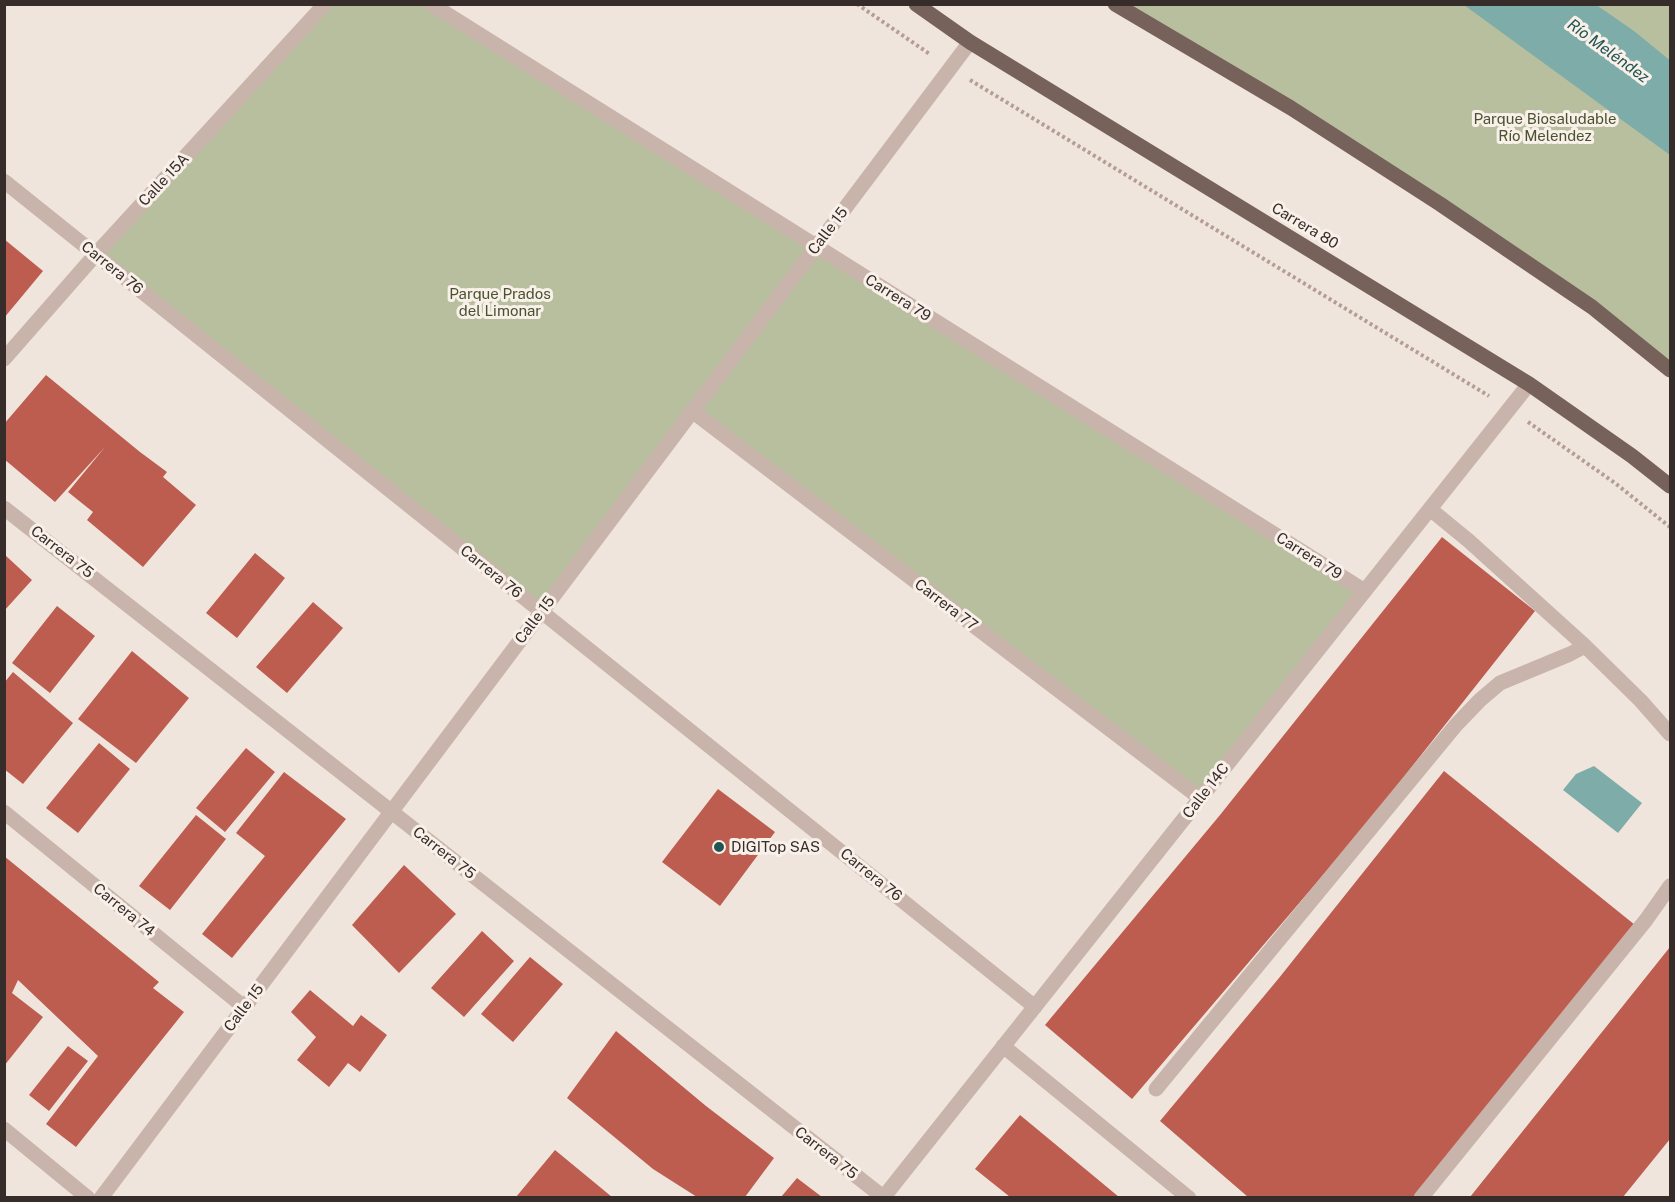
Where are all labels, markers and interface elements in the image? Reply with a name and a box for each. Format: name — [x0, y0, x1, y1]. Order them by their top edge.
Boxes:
water label: Río Meléndez — [1563, 15, 1653, 87]
park label: Parque Biosaludable Río Melendez — [1473, 110, 1617, 145]
street label: Calle 15A — [135, 150, 193, 210]
street label: Carrera 80 — [1268, 199, 1342, 253]
street label: Calle 15 — [804, 204, 852, 258]
street label: Carrera 76 — [78, 238, 146, 298]
street label: Carrera 79 — [862, 271, 934, 325]
park label: Parque Prados del Limonar — [449, 285, 551, 320]
street label: Carrera 75 — [27, 522, 97, 582]
street label: Carrera 79 — [1273, 529, 1345, 583]
street label: Carrera 76 — [457, 542, 525, 602]
street label: Carrera 77 — [911, 575, 981, 635]
street label: Calle 15 — [511, 593, 559, 647]
street label: Calle 14C — [1179, 760, 1233, 822]
street label: Carrera 75 — [409, 823, 479, 883]
place label: DIGITop SAS — [731, 838, 820, 856]
marker: DIGITop SAS — [712, 840, 726, 854]
street label: Carrera 76 — [837, 845, 905, 905]
street label: Carrera 74 — [90, 880, 158, 940]
street label: Calle 15 — [220, 981, 268, 1035]
street label: Carrera 75 — [791, 1123, 861, 1183]

